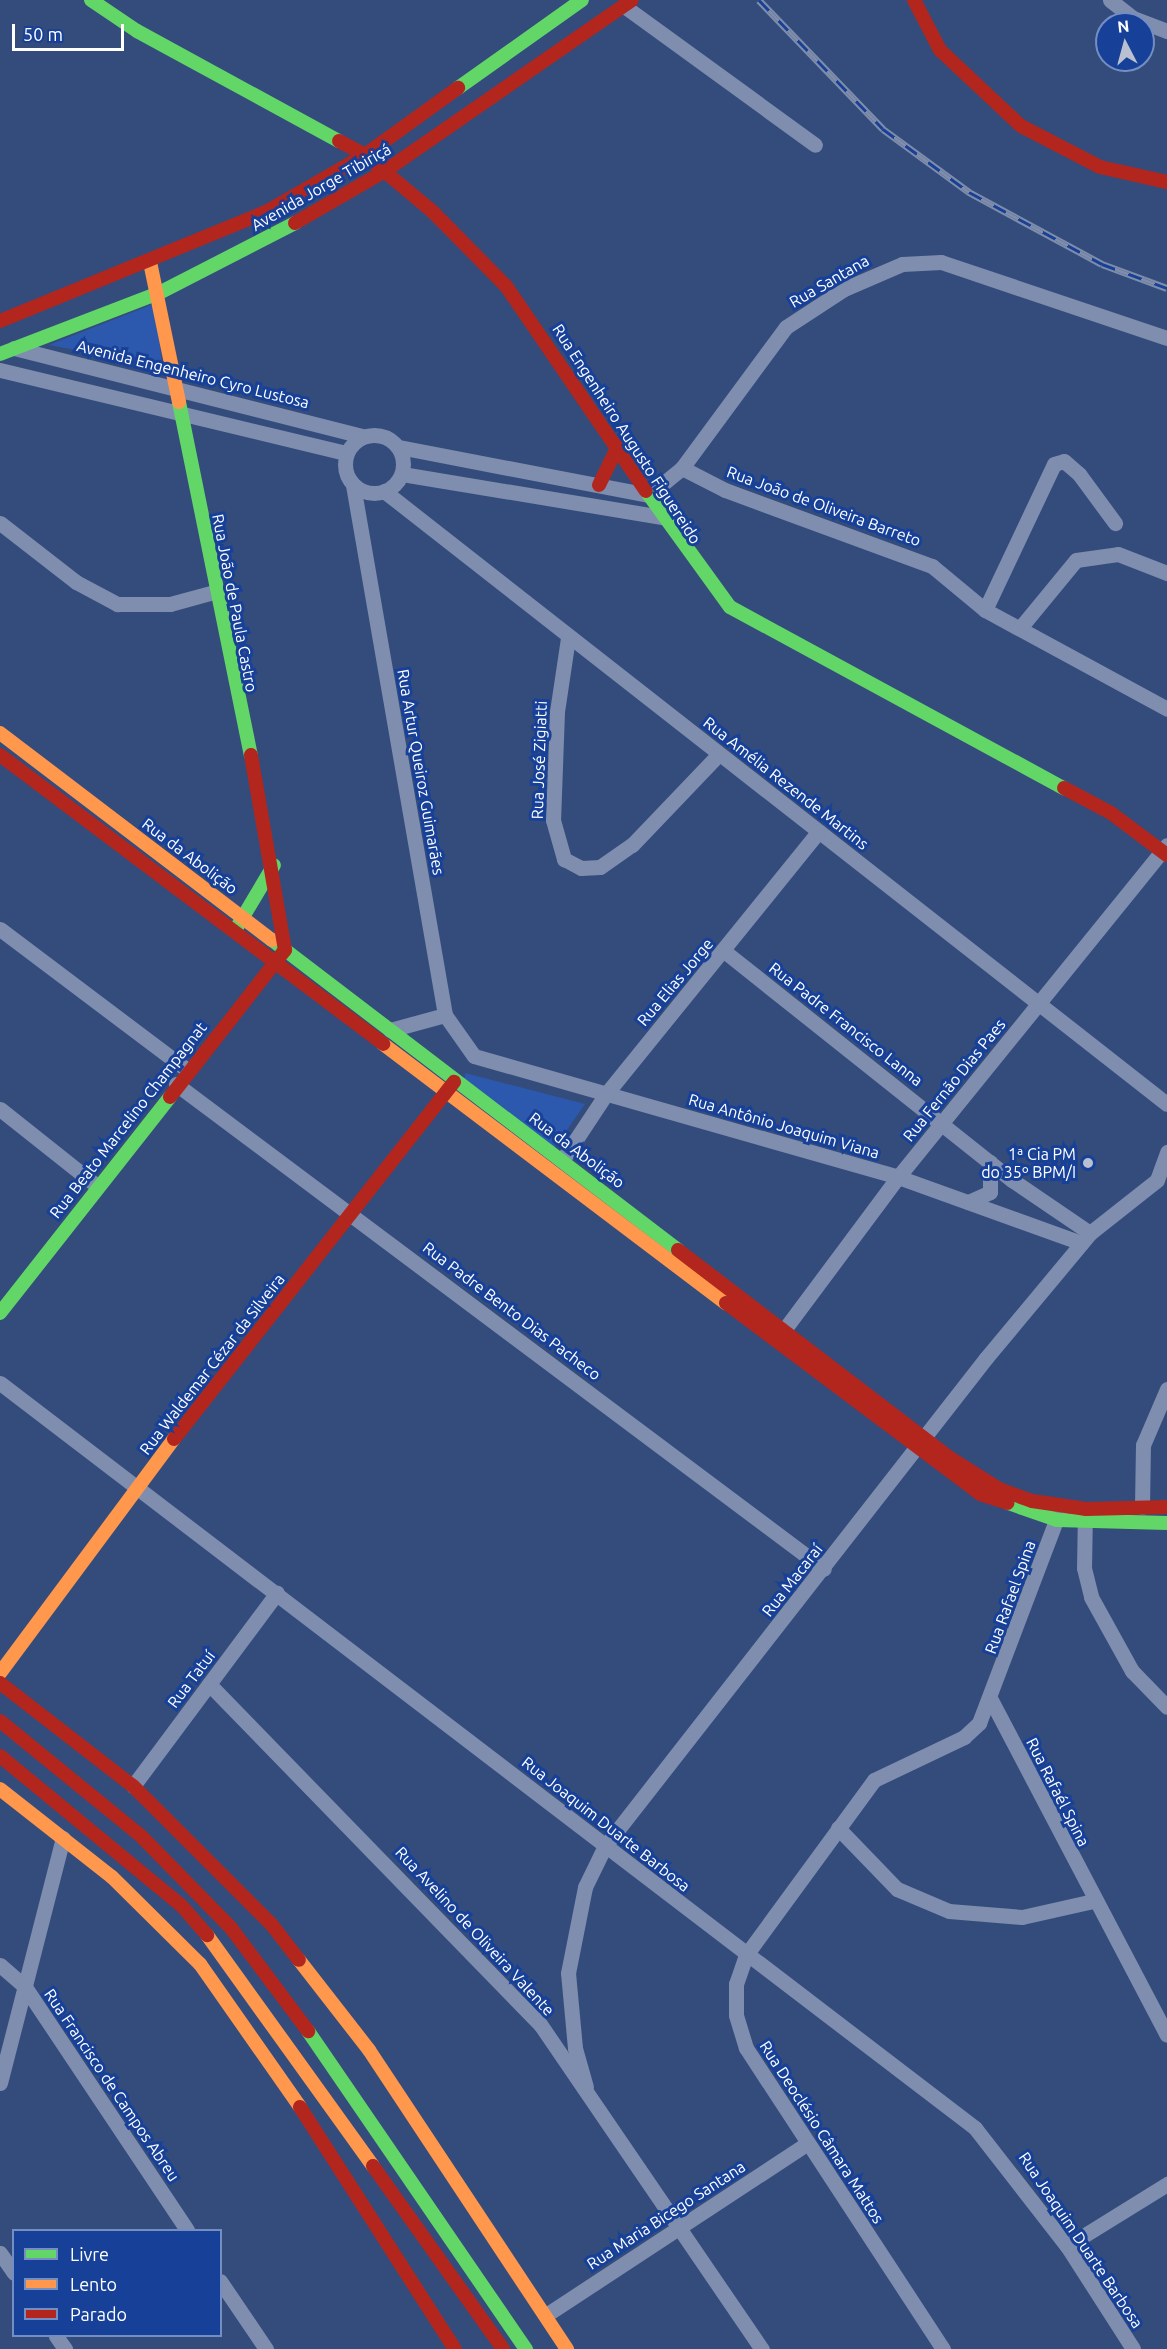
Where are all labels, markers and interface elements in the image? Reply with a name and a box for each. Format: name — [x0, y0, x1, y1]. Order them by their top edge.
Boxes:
scale bar — [15, 12, 128, 50]
north arrow — [1095, 12, 1155, 72]
text: N — [1116, 17, 1130, 36]
text: 50 m — [23, 24, 63, 44]
street label: Avenida Jorge Tibiriçá — [248, 139, 394, 235]
street label: Rua Santana — [786, 251, 872, 311]
street label: Rua Engenheiro Augusto Figuereido — [549, 320, 705, 548]
street label: Avenida Engenheiro Cyro Lustosa — [75, 336, 311, 412]
street label: Rua João de Oliveira Barreto — [724, 462, 924, 550]
street label: Rua João de Paula Castro — [208, 512, 262, 694]
street label: Rua Artur Queiroz Guimarães — [393, 667, 449, 877]
street label: Rua José Zigiatti — [527, 700, 551, 820]
street label: Rua Amélia Rezende Martins — [700, 713, 872, 853]
street label: Rua da Abolição — [139, 814, 241, 898]
street label: Rua Elias Jorge — [633, 934, 717, 1030]
street label: Rua Padre Francisco Lanna — [765, 958, 927, 1090]
street label: Rua Fernão Dias Paes — [899, 1015, 1009, 1145]
street label: Rua Beato Marcelino Champagnat — [45, 1018, 211, 1222]
street label: Rua Antônio Joaquim Viana — [686, 1090, 882, 1162]
street label: Rua da Abolição — [526, 1108, 628, 1192]
place label: 1ª Cia PM do 35º BPM/I — [981, 1144, 1076, 1182]
marker: 1ª Cia PM do 35º BPM/I — [1081, 1156, 1095, 1170]
street label: Rua Padre Bento Dias Pacheco — [419, 1238, 605, 1384]
street label: Rua Waldemar Cézar da Silveira — [135, 1270, 289, 1458]
street label: Rua Rafael Spina — [981, 1538, 1039, 1656]
street label: Rua Macaraí — [758, 1540, 826, 1620]
street label: Rua Tatuí — [163, 1647, 219, 1711]
street label: Rua Rafaél Spina — [1022, 1735, 1094, 1849]
street label: Rua Joaquim Duarte Barbosa — [518, 1752, 694, 1896]
street label: Rua Avelino de Oliveira Valente — [392, 1842, 558, 2020]
street label: Rua Francisco de Campos Abreu — [40, 1985, 184, 2185]
street label: Rua Deoclésio Câmara Mattos — [756, 2037, 888, 2227]
street label: Rua Joaquim Duarte Barbosa — [1015, 2148, 1147, 2332]
street label: Rua Maria Bicego Santana — [583, 2157, 749, 2273]
legend — [12, 2229, 222, 2337]
text: Livre — [70, 2244, 109, 2264]
text: Lento — [70, 2274, 117, 2294]
text: Parado — [70, 2304, 127, 2324]

